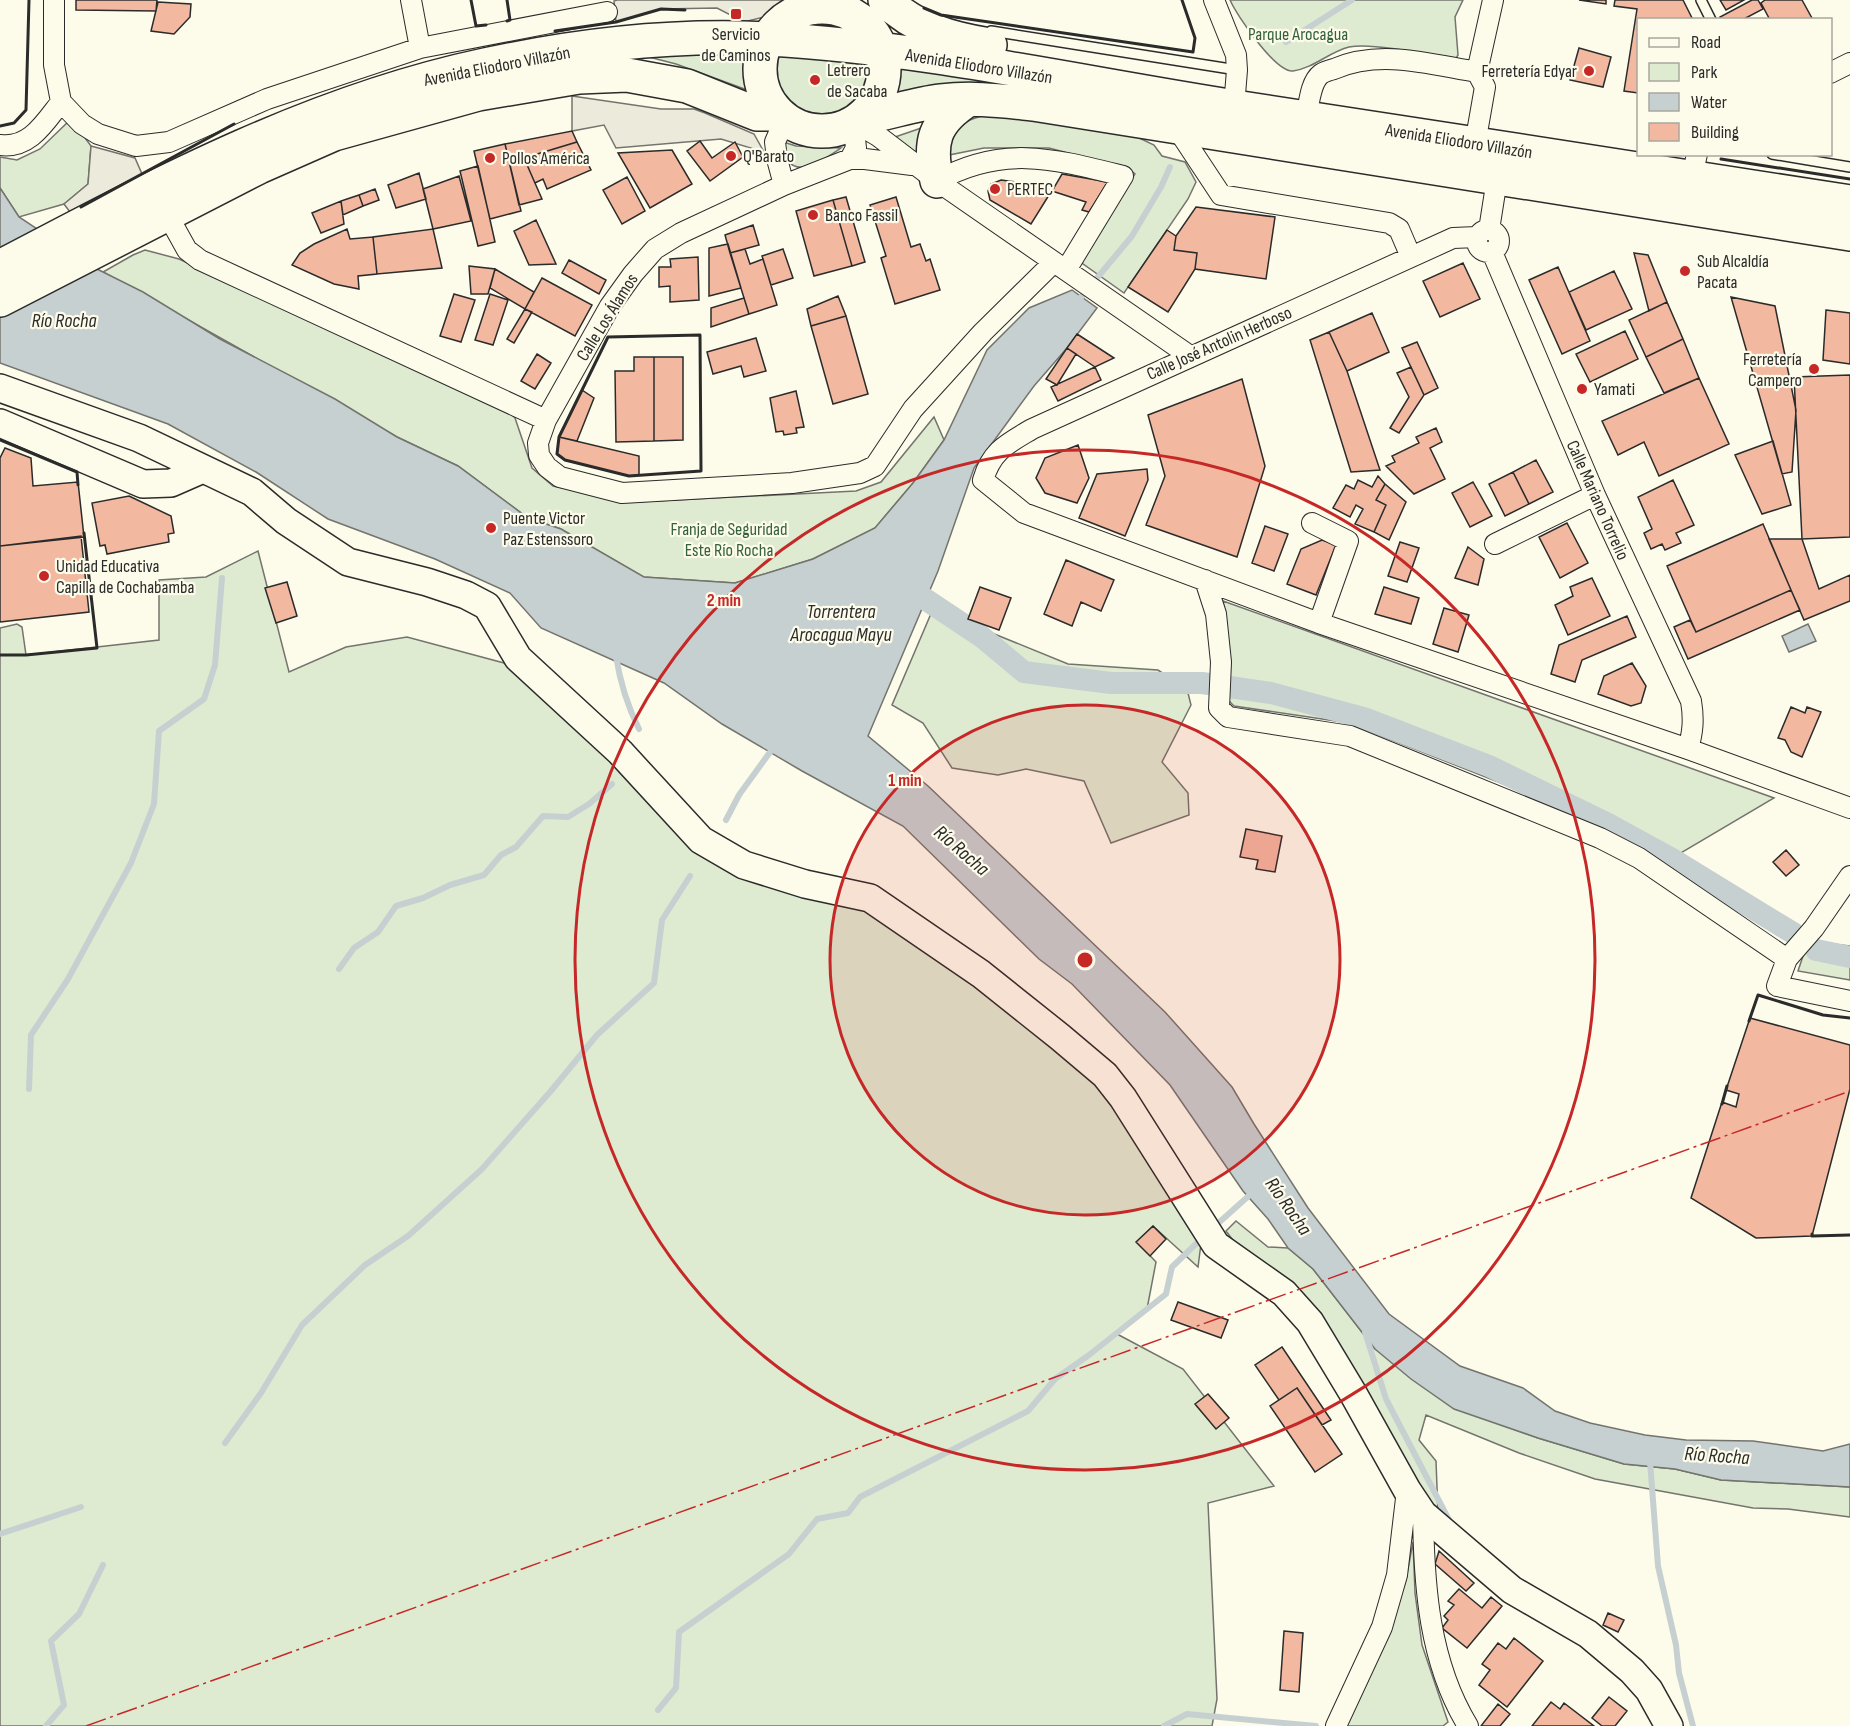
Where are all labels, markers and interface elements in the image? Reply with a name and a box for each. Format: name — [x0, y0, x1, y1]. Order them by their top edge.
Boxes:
marker: Servicio de Caminos — [729, 7, 743, 21]
legend — [1637, 18, 1832, 156]
place label: Servicio de Caminos — [701, 24, 771, 66]
park label: Parque Arocagua — [1248, 24, 1348, 45]
text: Road — [1691, 32, 1721, 53]
street label: Avenida Eliodoro Villazón — [421, 42, 572, 91]
street label: Avenida Eliodoro Villazón — [903, 44, 1054, 88]
place label: Letrero de Sacaba — [827, 60, 888, 102]
place label: Ferretería Edyar — [1481, 61, 1577, 82]
text: Park — [1691, 62, 1717, 83]
marker: Ferretería Edyar — [1582, 64, 1596, 78]
marker: Letrero de Sacaba — [808, 73, 822, 87]
text: Water — [1691, 92, 1727, 113]
street label: Avenida Eliodoro Villazón — [1383, 119, 1534, 163]
text: Building — [1691, 122, 1739, 143]
place label: Q'Barato — [743, 146, 794, 167]
place label: Pollos América — [502, 148, 590, 169]
marker: Q'Barato — [724, 149, 738, 163]
marker: Pollos América — [483, 151, 497, 165]
place label: PERTEC — [1007, 179, 1053, 200]
marker: PERTEC — [988, 182, 1002, 196]
place label: Banco Fassil — [825, 205, 898, 226]
marker: Banco Fassil — [806, 208, 820, 222]
place label: Sub Alcaldía Pacata — [1697, 251, 1769, 293]
marker: Sub Alcaldía Pacata — [1678, 264, 1692, 278]
street label: Calle Los Álamos — [572, 270, 643, 365]
street label: Calle José Antolin Herboso — [1143, 302, 1295, 385]
water label: Río Rocha — [31, 309, 97, 333]
place label: Ferretería Campero — [1743, 349, 1802, 391]
marker: Ferretería Campero — [1807, 362, 1821, 376]
place label: Yamati — [1594, 379, 1635, 400]
marker: Yamati — [1575, 382, 1589, 396]
street label: Calle Mariano Torrelio — [1562, 437, 1633, 563]
place label: Puente Victor Paz Estenssoro — [503, 508, 593, 550]
park label: Franja de Seguridad Este Río Rocha — [670, 519, 788, 561]
marker: Puente Victor Paz Estenssoro — [484, 521, 498, 535]
place label: Unidad Educativa Capilla de Cochabamba — [56, 556, 195, 598]
marker: Unidad Educativa Capilla de Cochabamba — [37, 569, 51, 583]
text: 2 min — [707, 590, 741, 611]
water label: Torrentera Arocagua Mayu — [789, 600, 892, 647]
text: 1 min — [888, 770, 922, 791]
water label: Río Rocha — [929, 820, 994, 881]
centre of rings — [1075, 950, 1095, 970]
water label: Río Rocha — [1260, 1173, 1317, 1240]
water label: Río Rocha — [1684, 1442, 1750, 1470]

